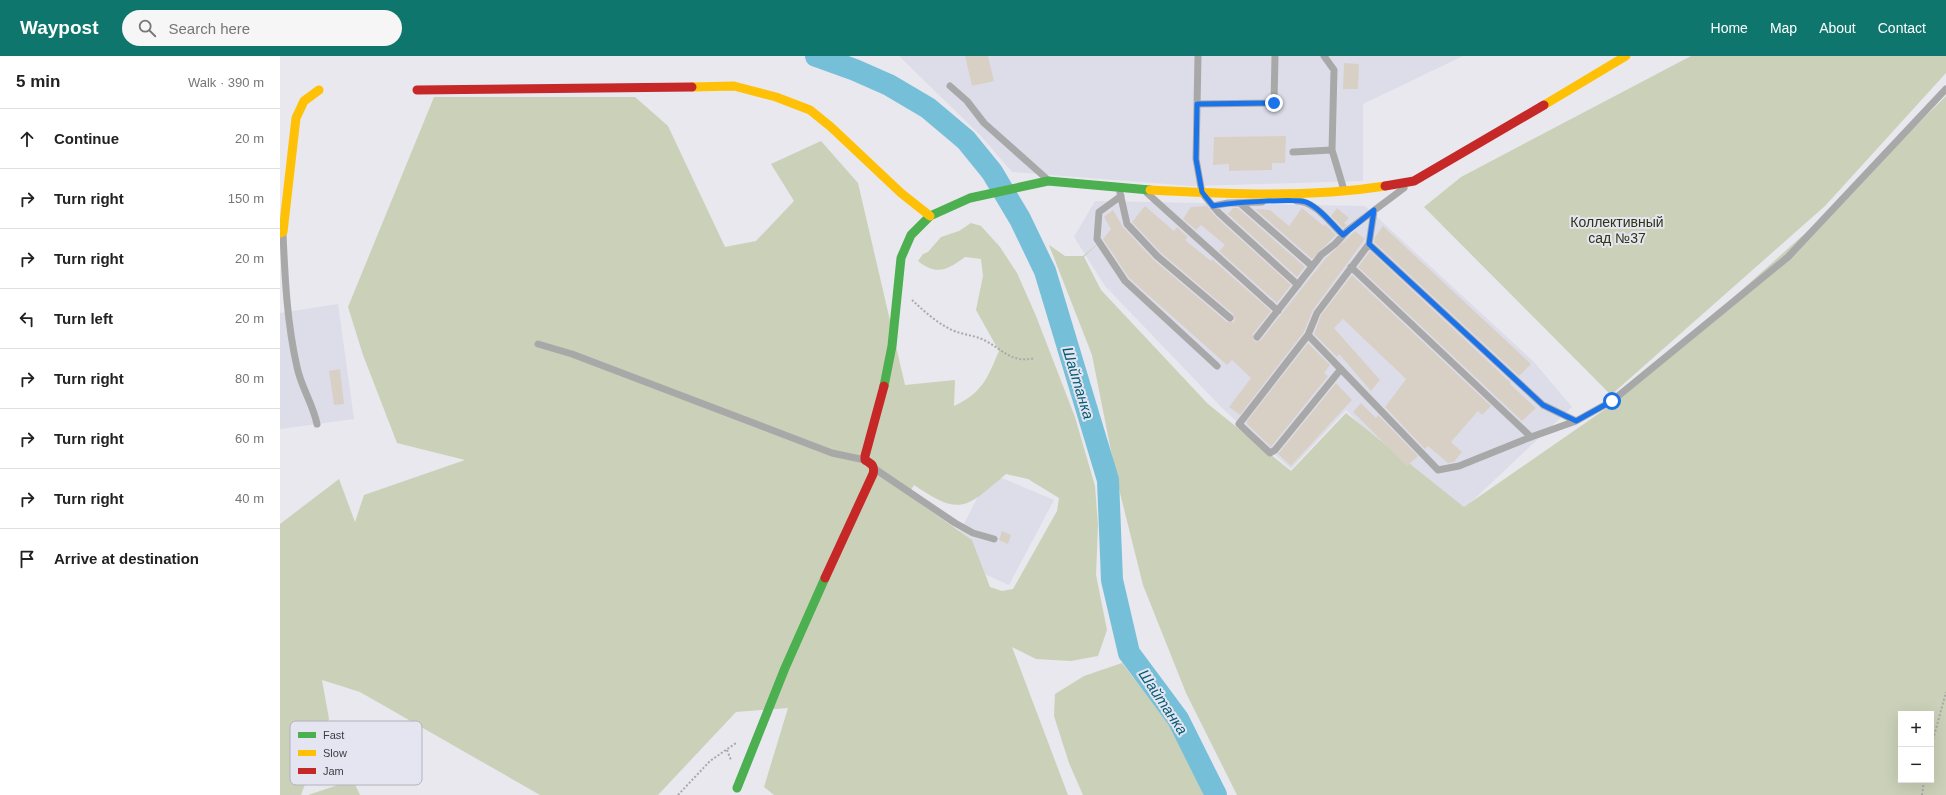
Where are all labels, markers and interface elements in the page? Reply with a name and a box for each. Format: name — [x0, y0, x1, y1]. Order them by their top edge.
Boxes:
search box — [122, 10, 402, 46]
text: Waypost — [20, 17, 98, 38]
icon: search — [136, 17, 158, 39]
text: Search here — [168, 20, 250, 37]
text: Home — [1711, 20, 1748, 36]
text: Map — [1770, 20, 1797, 36]
text: About — [1819, 20, 1856, 36]
text: Contact — [1878, 20, 1926, 36]
text: 5 min — [16, 72, 60, 91]
text: Walk · 390 m — [188, 75, 264, 90]
route end — [1265, 94, 1283, 112]
icon: ahead — [16, 128, 38, 150]
text: Continue — [54, 130, 119, 147]
text: 20 m — [235, 131, 264, 146]
icon: right — [16, 188, 38, 210]
text: Turn right — [54, 190, 124, 207]
text: 150 m — [228, 191, 264, 206]
park label: Коллективный сад №37 — [1570, 214, 1664, 246]
icon: right — [16, 248, 38, 270]
text: Turn right — [54, 250, 124, 267]
text: 20 m — [235, 251, 264, 266]
icon: left — [16, 308, 38, 330]
text: Turn left — [54, 310, 113, 327]
text: 20 m — [235, 311, 264, 326]
water label: Шайтанка — [1059, 345, 1098, 421]
icon: right — [16, 368, 38, 390]
text: Turn right — [54, 370, 124, 387]
text: 80 m — [235, 371, 264, 386]
route start — [1603, 392, 1621, 410]
icon: right — [16, 428, 38, 450]
text: Turn right — [54, 430, 124, 447]
text: 60 m — [235, 431, 264, 446]
icon: right — [16, 488, 38, 510]
text: Turn right — [54, 490, 124, 507]
text: 40 m — [235, 491, 264, 506]
icon: arrive — [16, 548, 38, 570]
text: Arrive at destination — [54, 550, 199, 567]
water label: Шайтанка — [1135, 666, 1191, 737]
map controls — [1898, 711, 1934, 783]
button: + — [1898, 711, 1934, 747]
legend — [290, 721, 422, 785]
text: Fast — [323, 729, 344, 741]
text: Slow — [323, 747, 347, 759]
button: − — [1898, 747, 1934, 783]
text: Jam — [323, 765, 344, 777]

